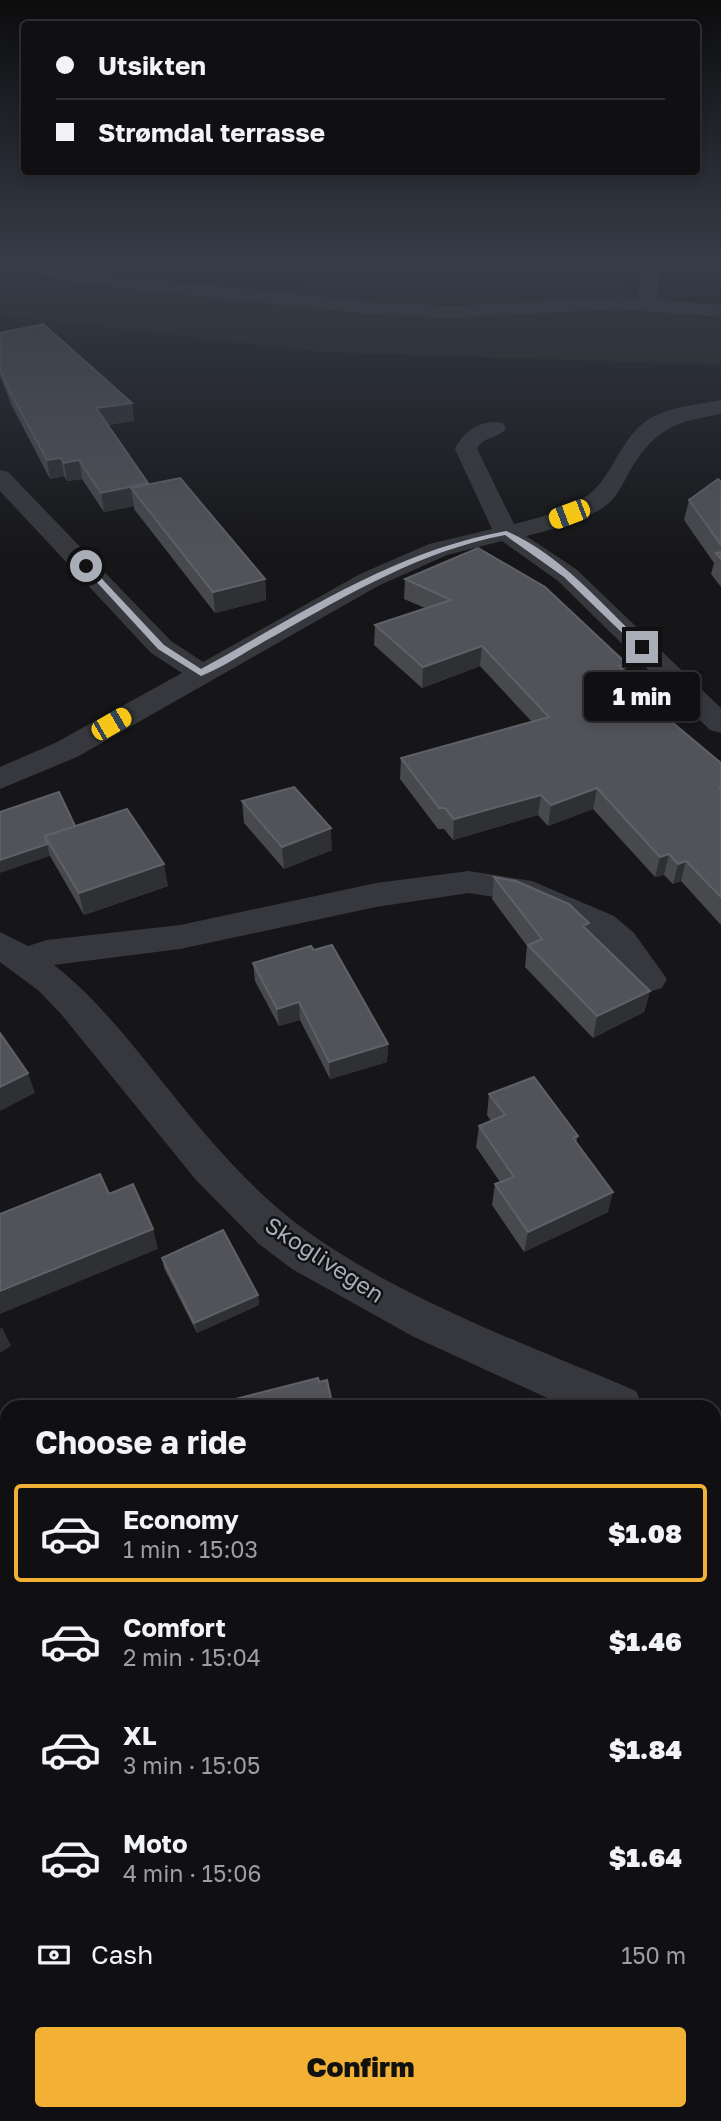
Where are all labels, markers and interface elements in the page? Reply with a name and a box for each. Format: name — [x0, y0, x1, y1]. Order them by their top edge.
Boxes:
text: Utsikten — [98, 50, 206, 81]
text: Strømdal terrasse — [98, 117, 325, 148]
car — [546, 497, 593, 531]
route start — [70, 550, 102, 582]
route end — [626, 631, 658, 663]
callout: 1 min — [584, 672, 700, 720]
text: 1 min — [613, 682, 671, 710]
car — [88, 704, 135, 744]
street label: Skoglivegen — [260, 1210, 390, 1308]
text: Choose a ride — [35, 1423, 247, 1461]
icon: car — [39, 1502, 102, 1565]
text: Economy — [123, 1504, 239, 1535]
text: $1.08 — [608, 1518, 682, 1549]
text: 1 min · 15:03 — [123, 1535, 258, 1563]
icon: car — [39, 1610, 102, 1673]
text: Comfort — [123, 1612, 226, 1643]
text: $1.46 — [609, 1626, 682, 1657]
text: 2 min · 15:04 — [123, 1643, 261, 1671]
icon: car — [39, 1718, 102, 1781]
text: XL — [123, 1720, 157, 1751]
text: $1.84 — [609, 1734, 682, 1765]
text: 3 min · 15:05 — [123, 1751, 260, 1779]
icon: car — [39, 1826, 102, 1889]
text: Moto — [123, 1828, 188, 1859]
text: $1.64 — [609, 1842, 682, 1873]
text: 4 min · 15:06 — [123, 1859, 261, 1887]
icon: cash — [35, 1936, 73, 1974]
text: Cash — [91, 1939, 153, 1970]
text: 150 m — [621, 1941, 686, 1969]
button: Confirm — [35, 2027, 686, 2107]

